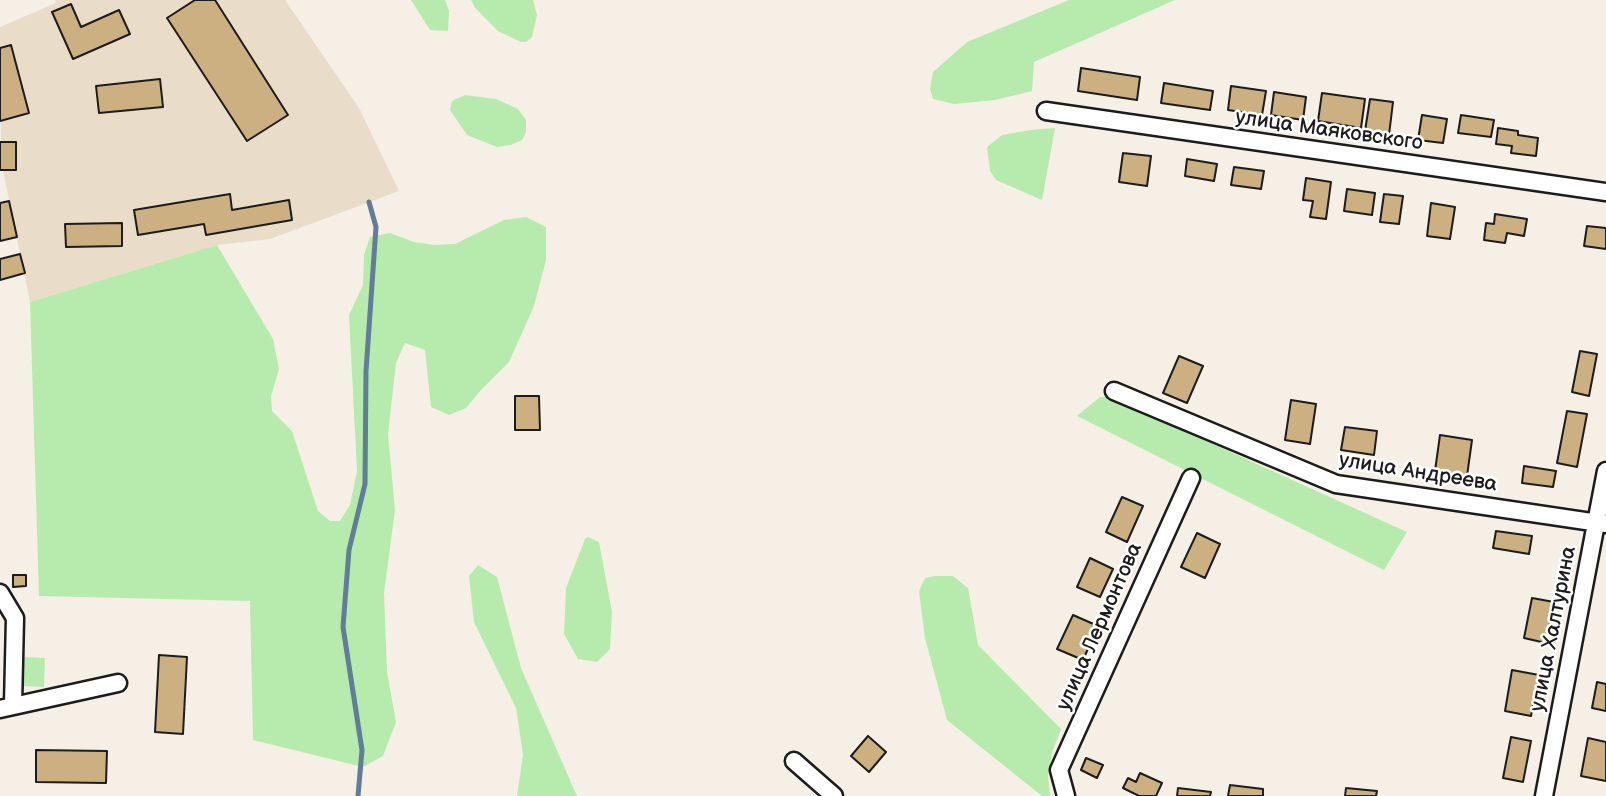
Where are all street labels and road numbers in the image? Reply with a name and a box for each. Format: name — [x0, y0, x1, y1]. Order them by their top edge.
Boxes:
street label: улица Маяковского — [1234, 105, 1424, 157]
street label: улица Андреева — [1337, 448, 1499, 498]
street label: улица Лермонтова — [1052, 539, 1148, 715]
street label: улица Халтурина — [1526, 544, 1582, 714]

